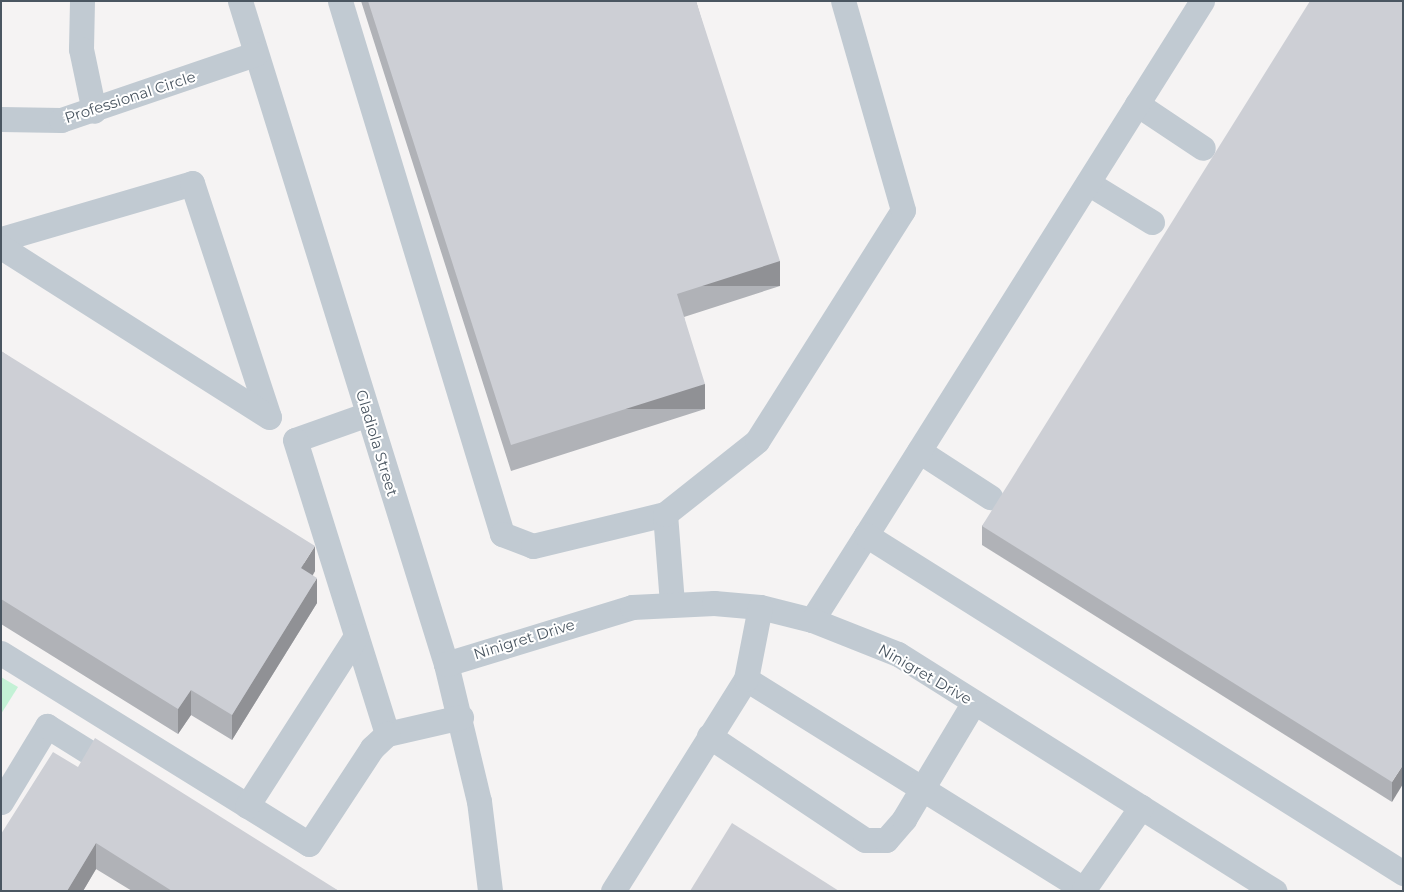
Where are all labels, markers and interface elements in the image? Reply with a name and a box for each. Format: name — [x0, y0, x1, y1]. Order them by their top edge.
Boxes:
street label: Professional Circle — [62, 67, 198, 127]
street label: Gladiola Street — [352, 388, 402, 498]
street label: Ninigret Drive — [471, 615, 577, 663]
street label: Ninigret Drive — [875, 640, 975, 708]

